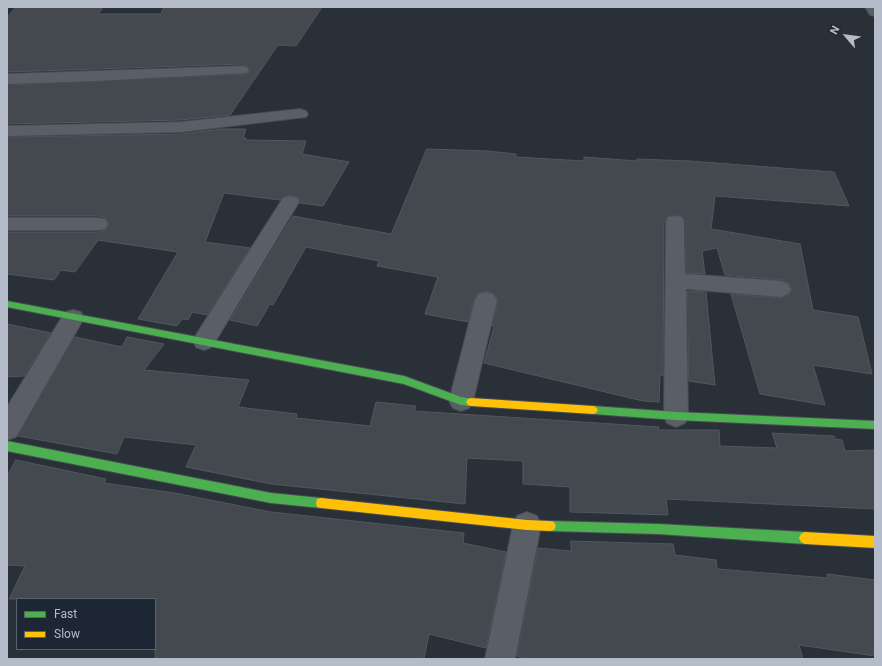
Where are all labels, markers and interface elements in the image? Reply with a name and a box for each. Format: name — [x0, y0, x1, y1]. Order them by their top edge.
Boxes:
north arrow — [826, 16, 866, 56]
text: N — [827, 24, 843, 37]
legend — [16, 598, 156, 650]
text: Fast — [54, 607, 77, 621]
text: Slow — [54, 627, 80, 641]

